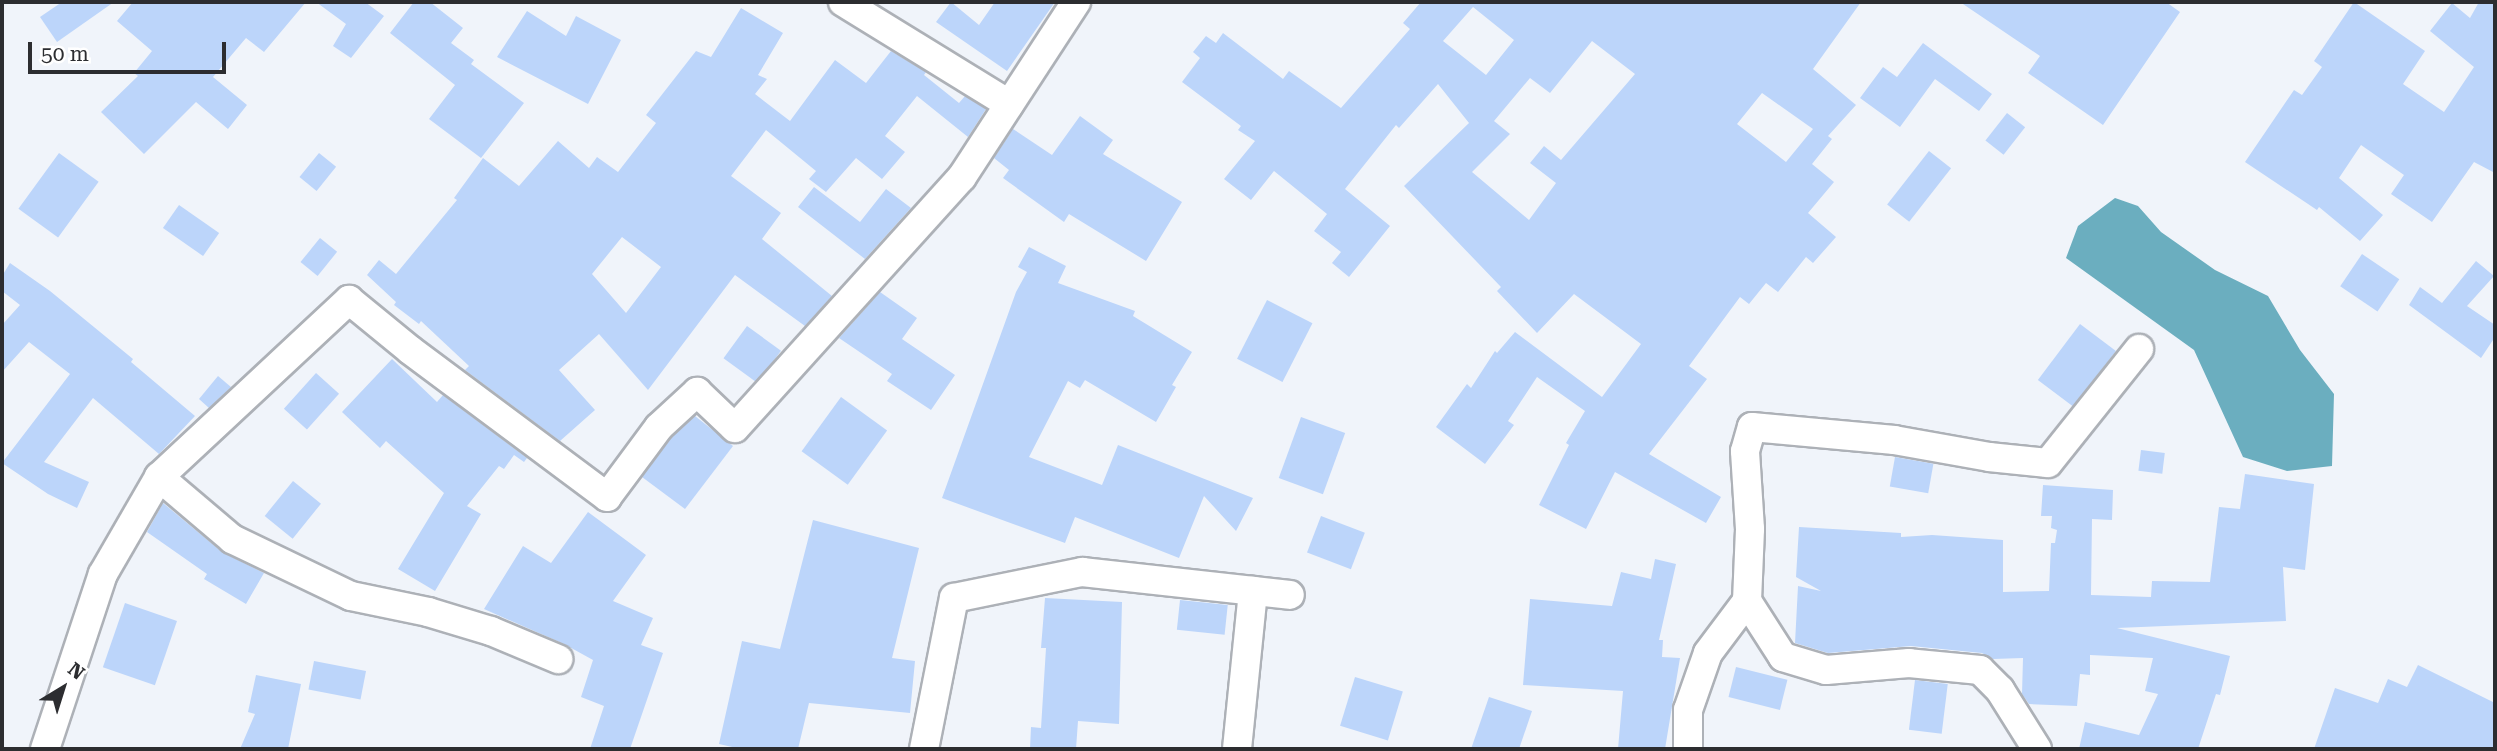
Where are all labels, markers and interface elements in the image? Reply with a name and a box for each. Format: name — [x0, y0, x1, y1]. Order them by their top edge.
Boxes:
scale bar — [32, 28, 229, 72]
text: 50 m — [41, 42, 89, 66]
north arrow — [28, 653, 98, 723]
text: N — [63, 657, 89, 685]

